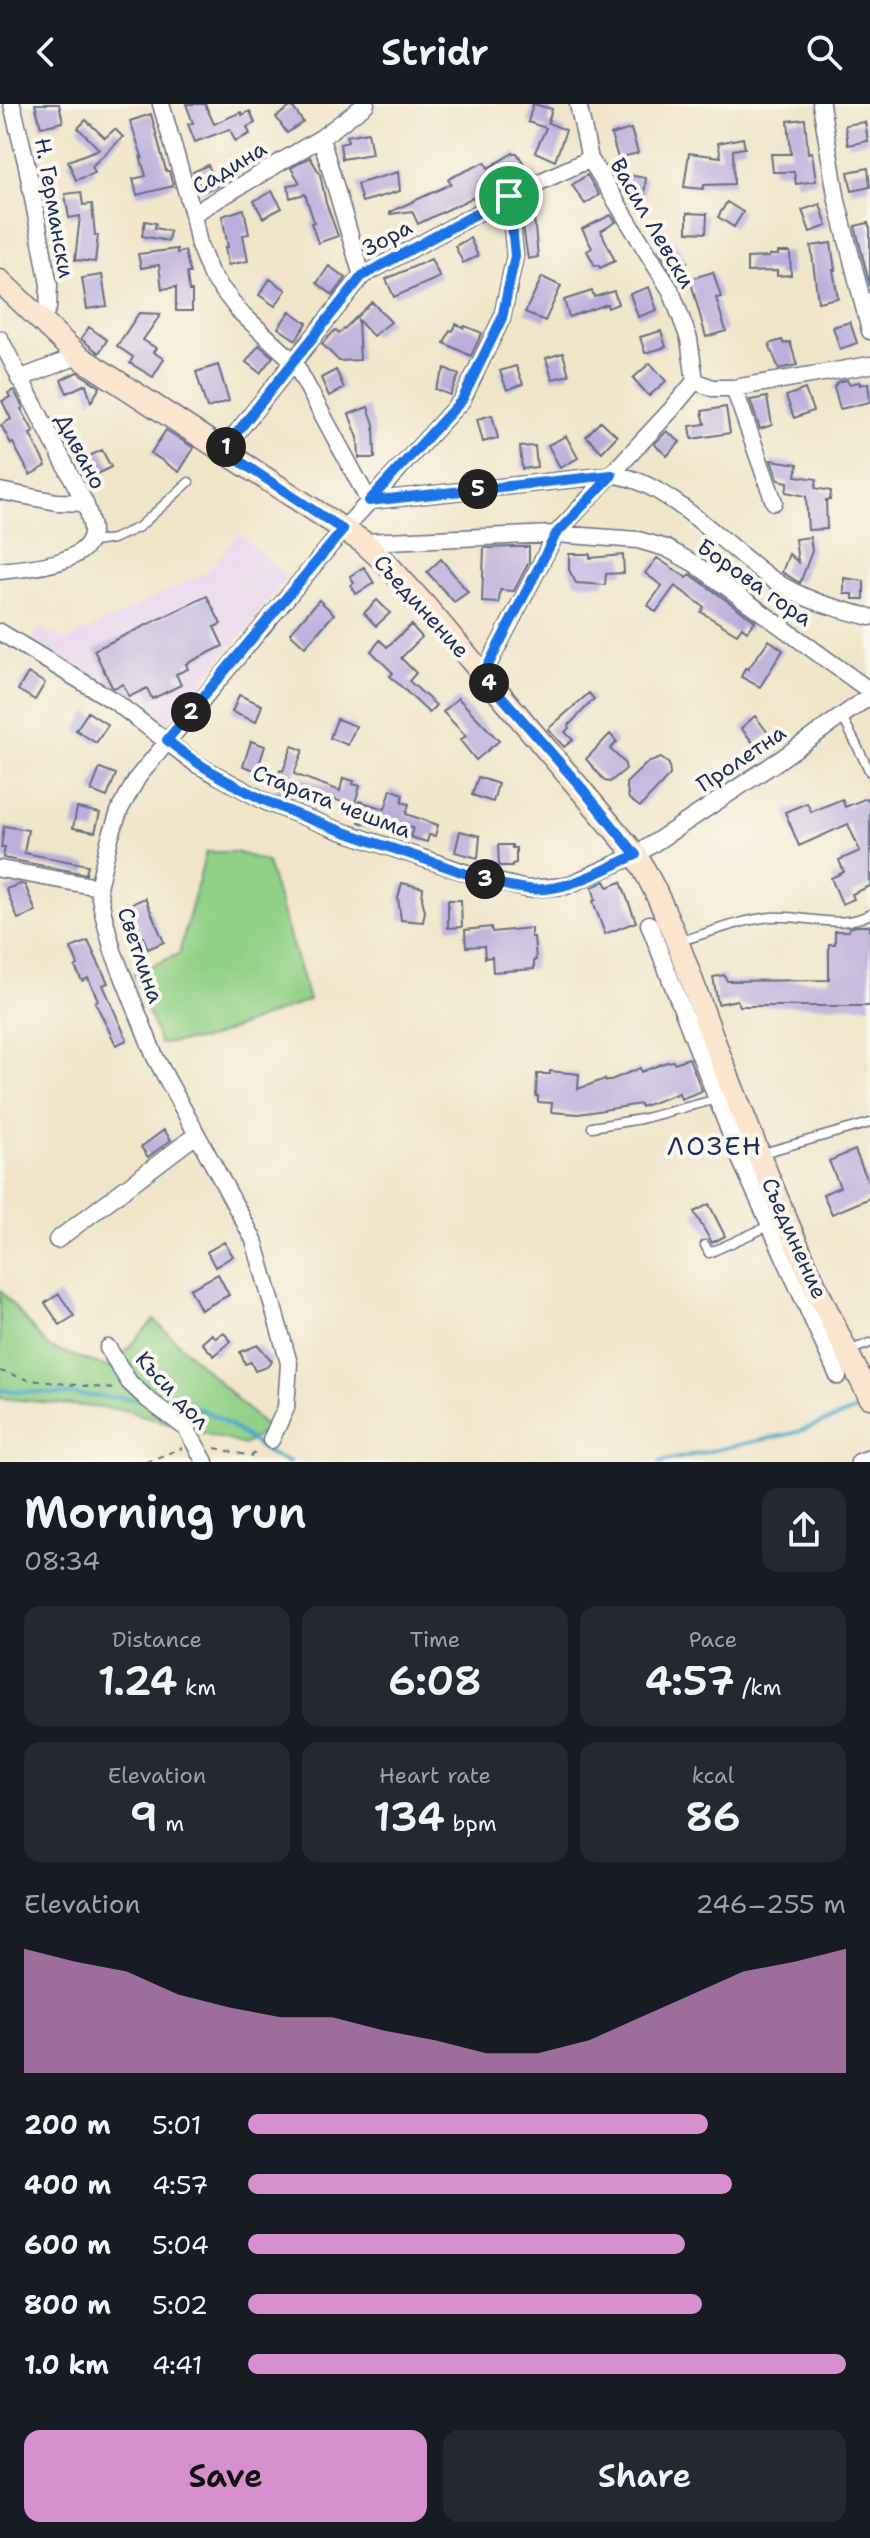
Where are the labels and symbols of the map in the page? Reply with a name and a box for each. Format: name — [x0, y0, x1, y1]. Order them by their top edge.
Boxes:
street label: Садина — [187, 134, 272, 201]
street label: Н. Германски — [28, 136, 81, 280]
street label: Васил Левски — [603, 153, 702, 294]
pin — [475, 162, 543, 230]
street label: Зора — [357, 212, 418, 263]
street label: Дивано — [48, 408, 113, 494]
pin: 1 — [206, 427, 246, 467]
pin: 5 — [458, 469, 498, 509]
street label: Борова гора — [691, 532, 818, 633]
street label: Съединение — [367, 548, 476, 664]
pin: 4 — [469, 663, 509, 703]
pin: 2 — [171, 692, 211, 732]
street label: Пролетна — [691, 718, 792, 799]
street label: Старата чешма — [248, 758, 415, 845]
pin: 3 — [465, 859, 505, 899]
street label: Светлина — [111, 903, 171, 1007]
district label: ЛОЗЕН — [667, 1128, 763, 1163]
street label: Съединение — [755, 1173, 834, 1303]
street label: Къси дол — [129, 1345, 216, 1436]

